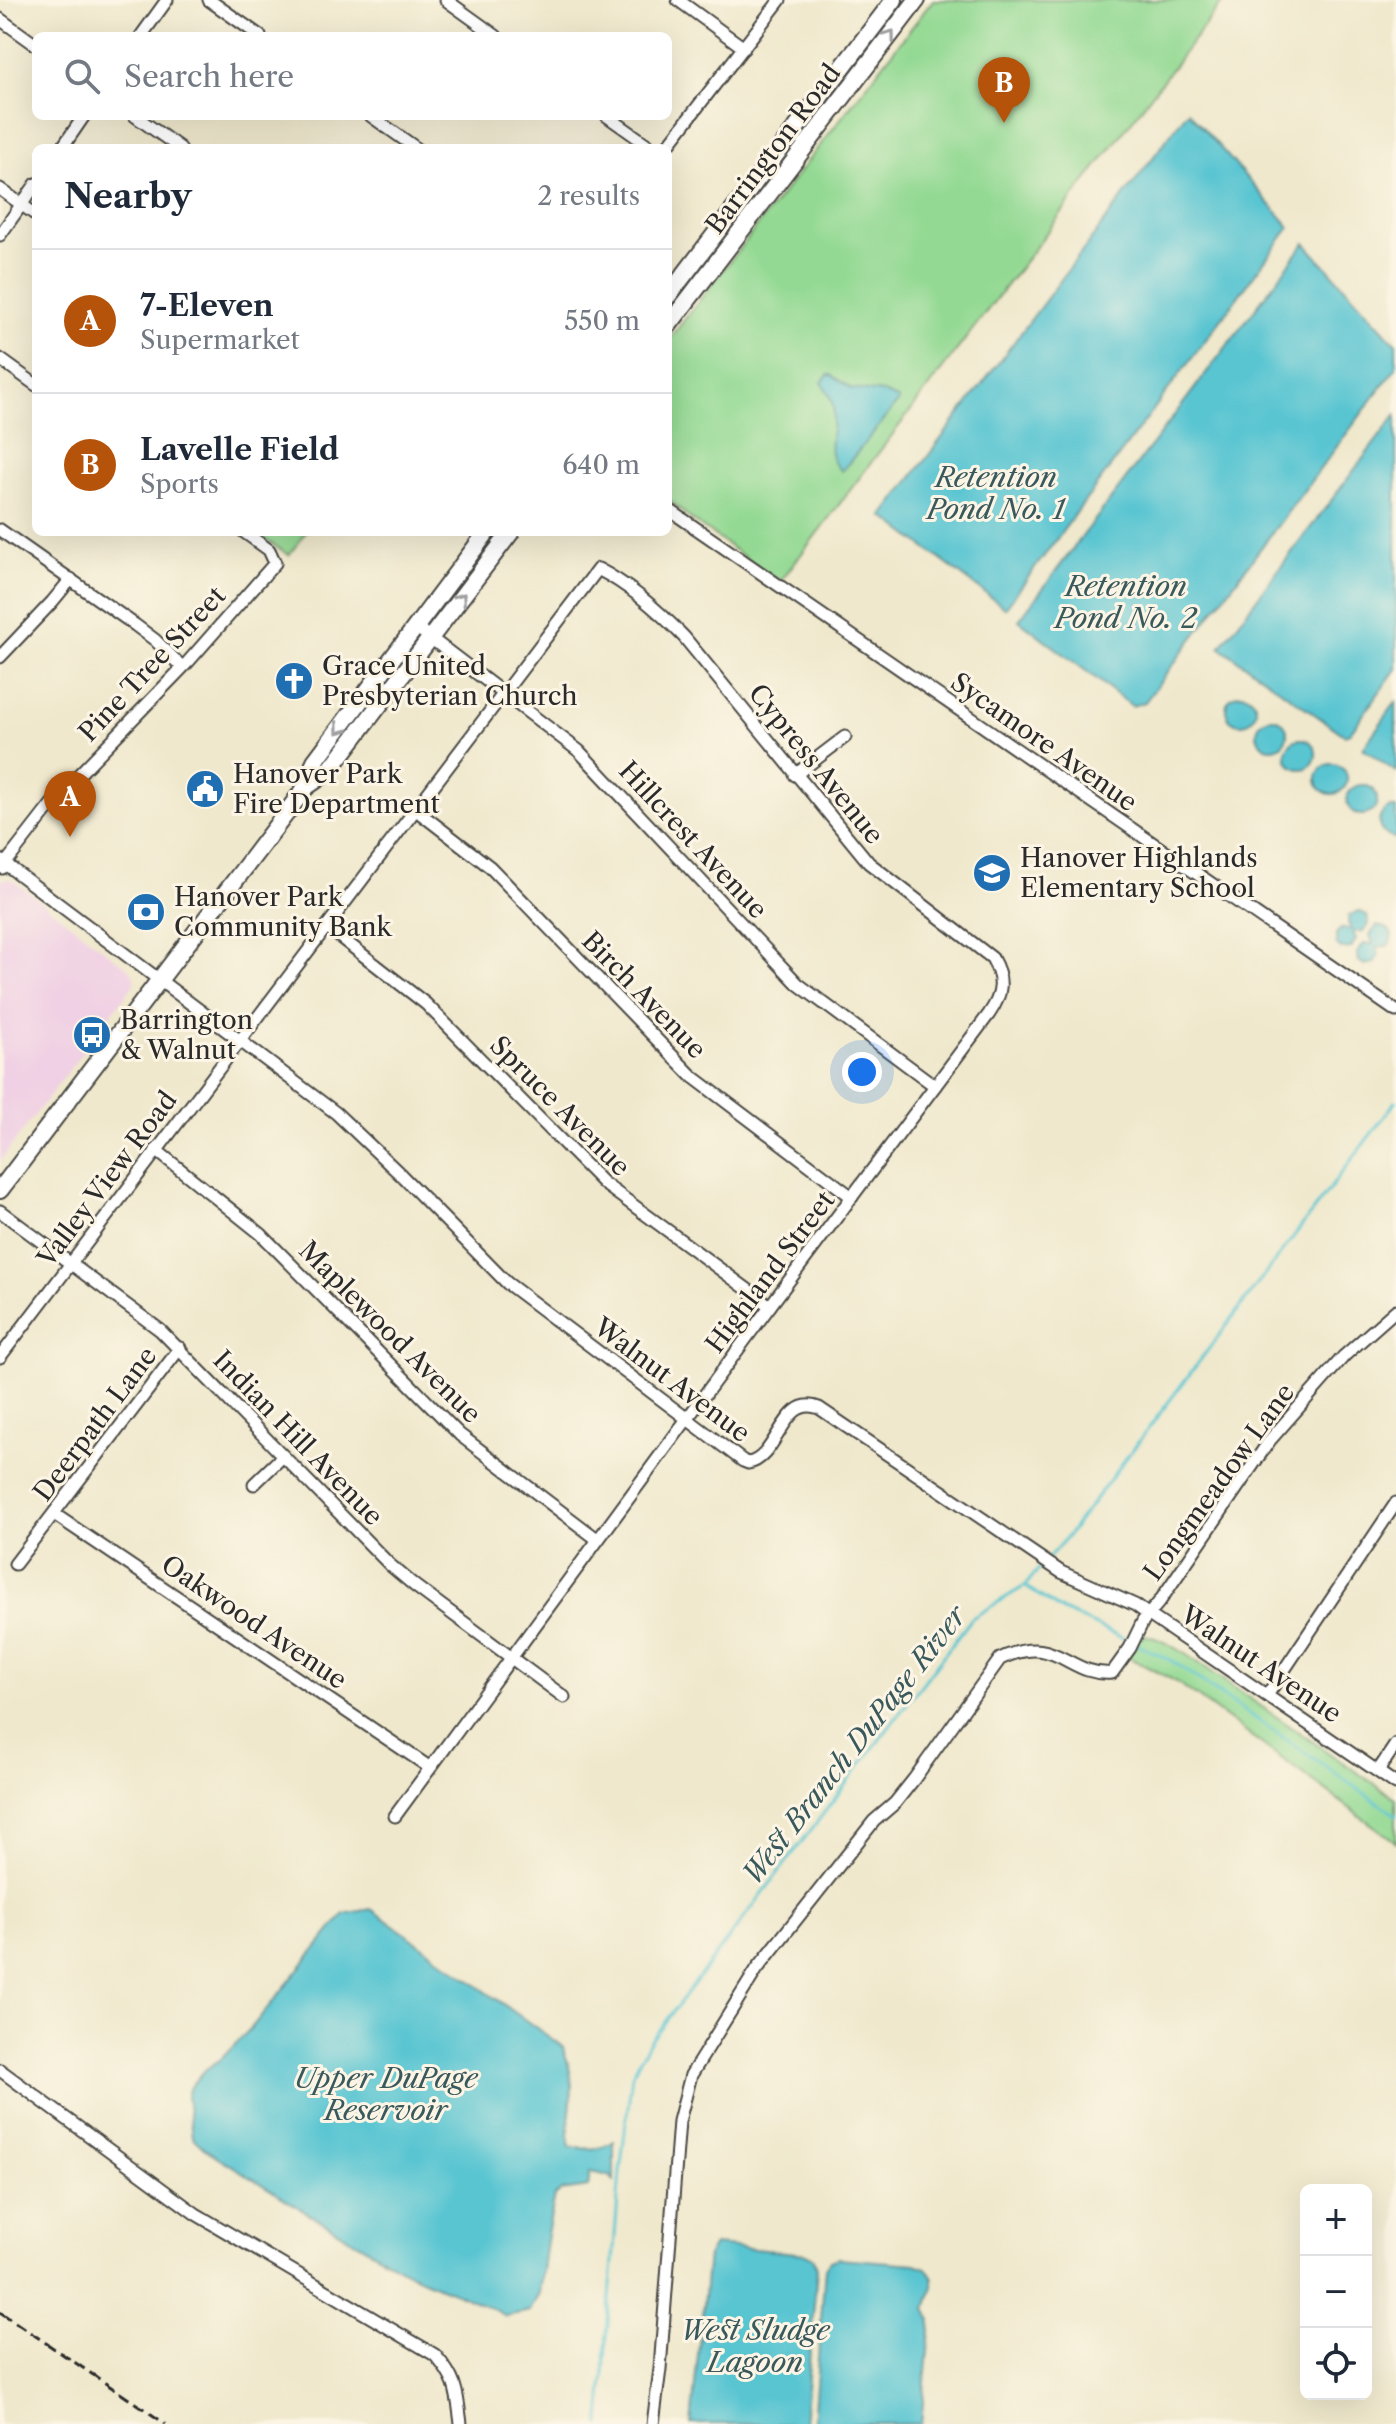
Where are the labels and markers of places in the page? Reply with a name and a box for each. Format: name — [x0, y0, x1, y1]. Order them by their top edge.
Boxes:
pin: B — [978, 57, 1030, 123]
place label: Grace United Presbyterian Church — [322, 650, 578, 712]
church icon: Grace United Presbyterian Church — [273, 660, 315, 702]
place label: Hanover Park Fire Department — [233, 758, 440, 820]
public building icon: Hanover Park Fire Department — [184, 768, 226, 810]
pin: A — [44, 771, 96, 837]
place label: Hanover Highlands Elementary School — [1020, 842, 1258, 904]
school or university icon: Hanover Highlands Elementary School — [971, 852, 1013, 894]
place label: Hanover Park Community Bank — [174, 881, 393, 943]
bank icon: Hanover Park Community Bank — [125, 891, 167, 933]
place label: Barrington & Walnut — [120, 1004, 253, 1066]
bus stop icon: Barrington & Walnut — [71, 1014, 113, 1056]

